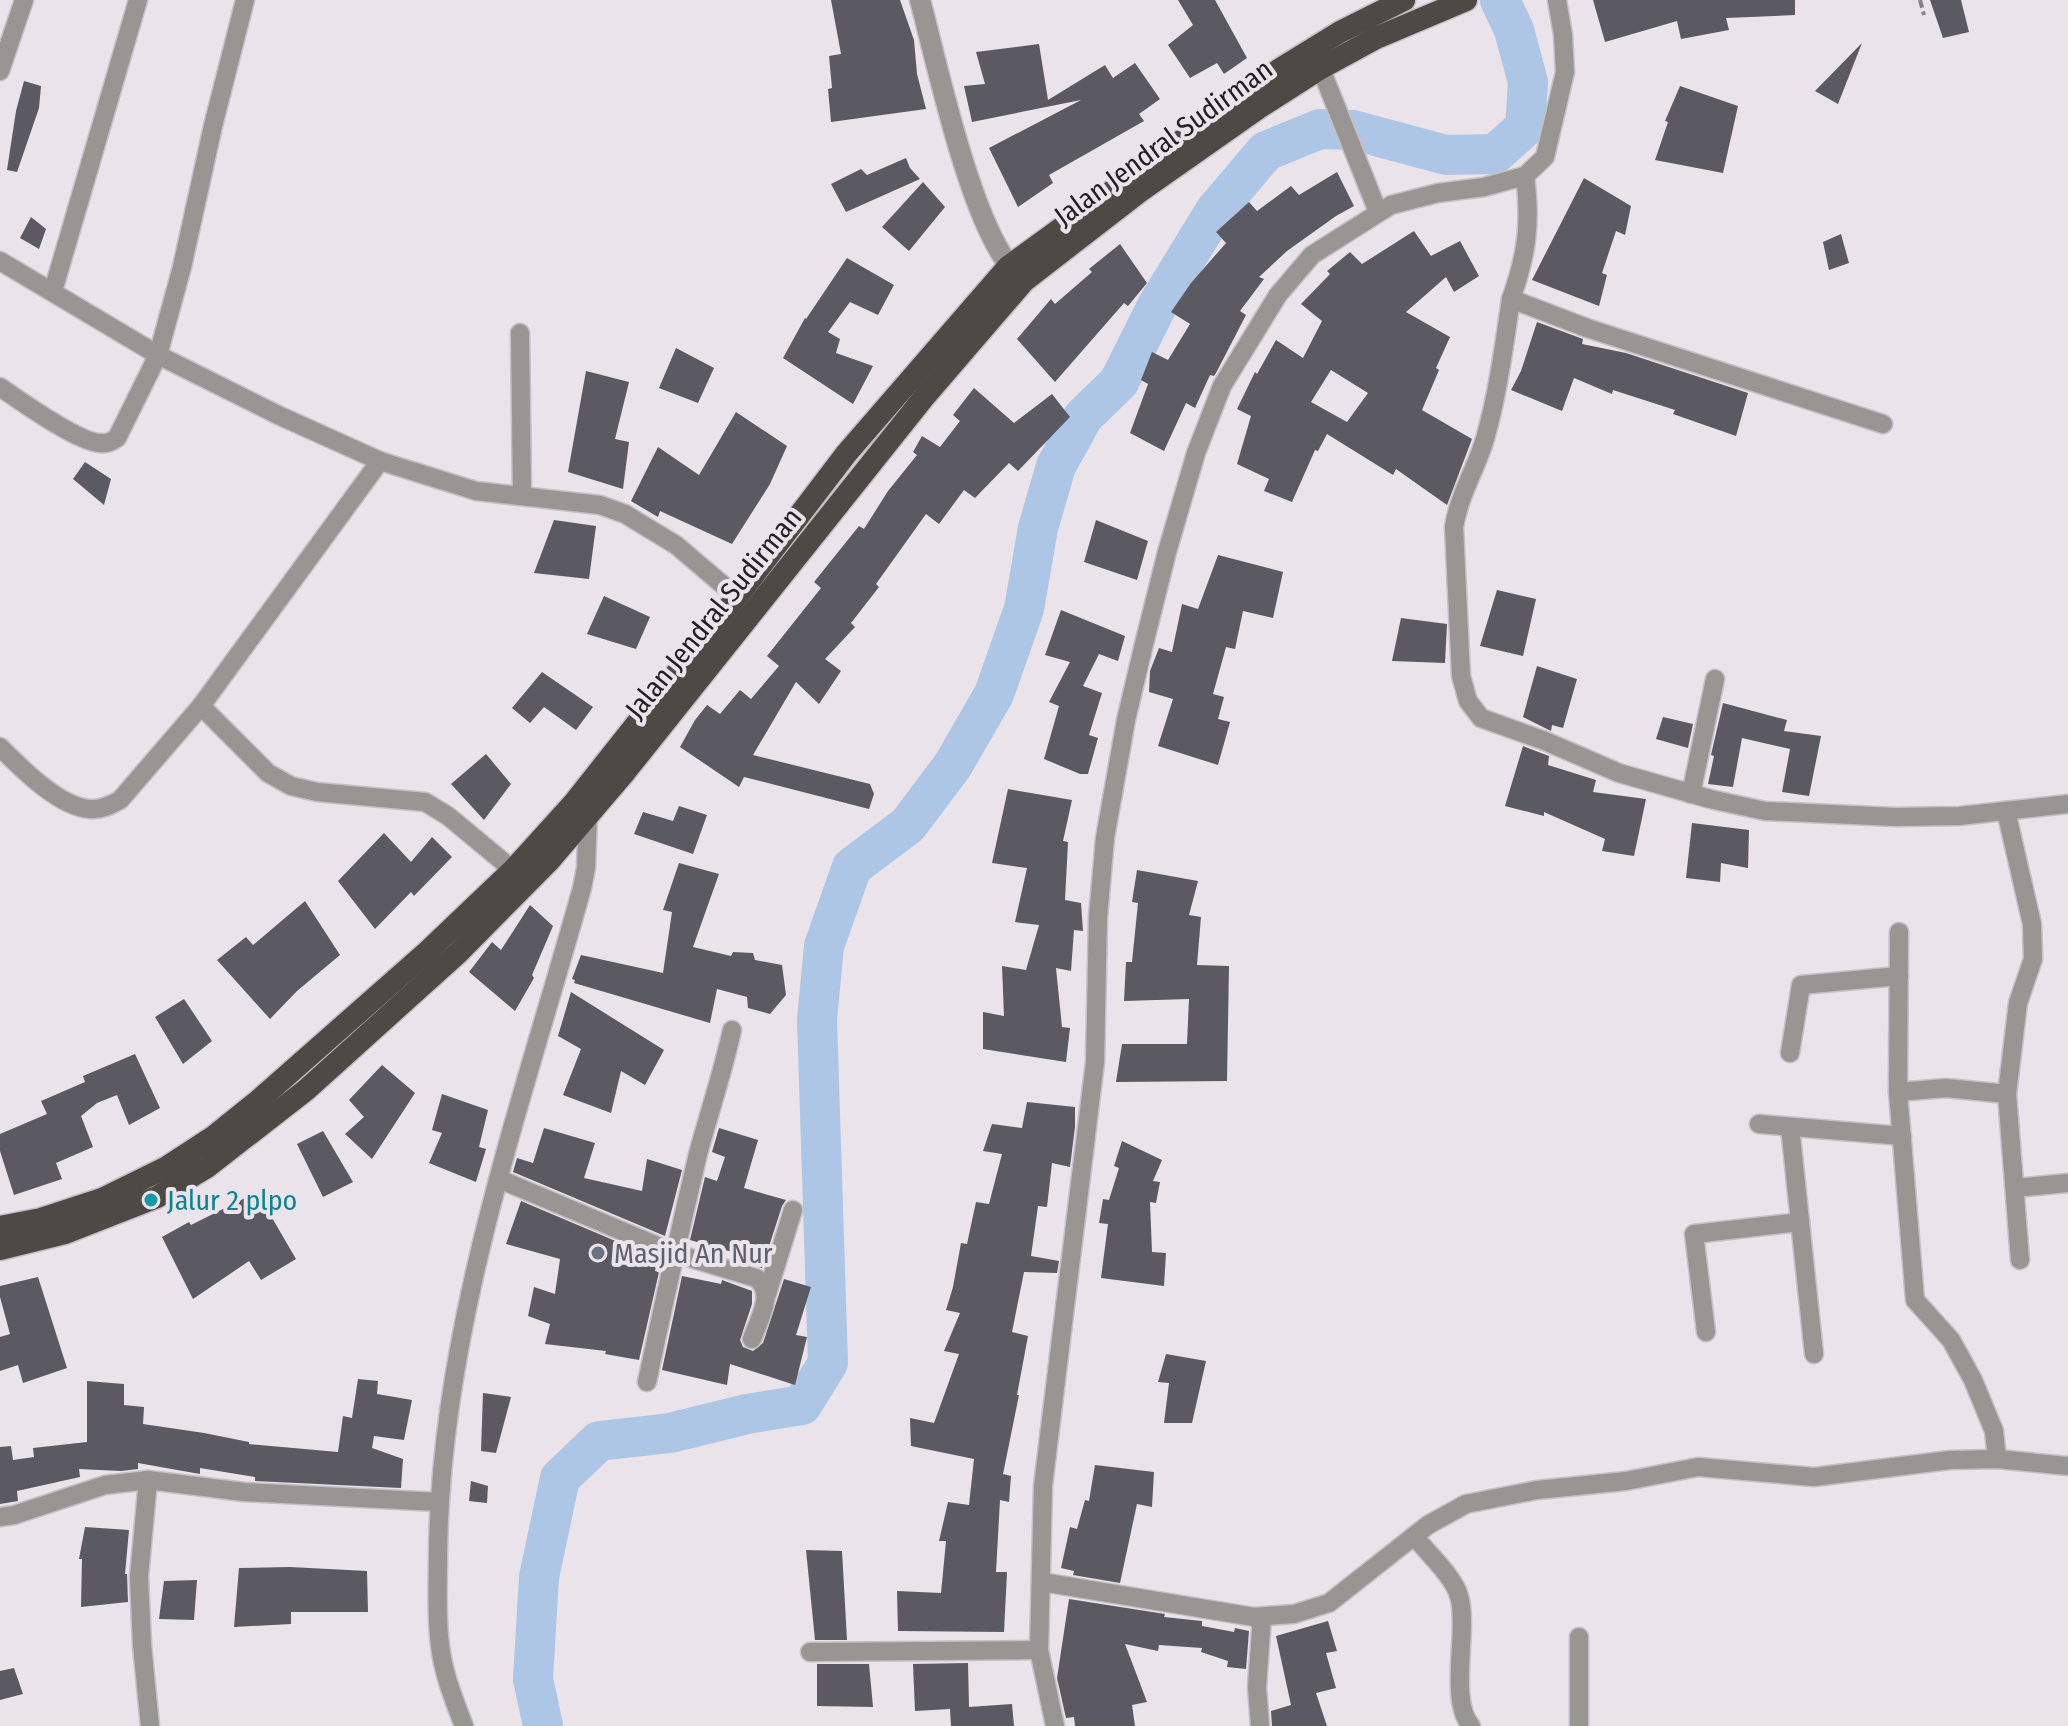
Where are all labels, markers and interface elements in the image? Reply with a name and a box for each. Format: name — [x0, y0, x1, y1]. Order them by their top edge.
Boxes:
street label: Jalan Jendral Sudirman — [1048, 52, 1279, 233]
street label: Jalan Jendral Sudirman — [618, 501, 808, 725]
place label: Jalur 2 plpo — [167, 1184, 297, 1217]
marker: Jalur 2 plpo — [142, 1191, 160, 1209]
place label: Masjid An Nur — [614, 1237, 773, 1270]
marker: Masjid An Nur — [589, 1244, 607, 1262]

